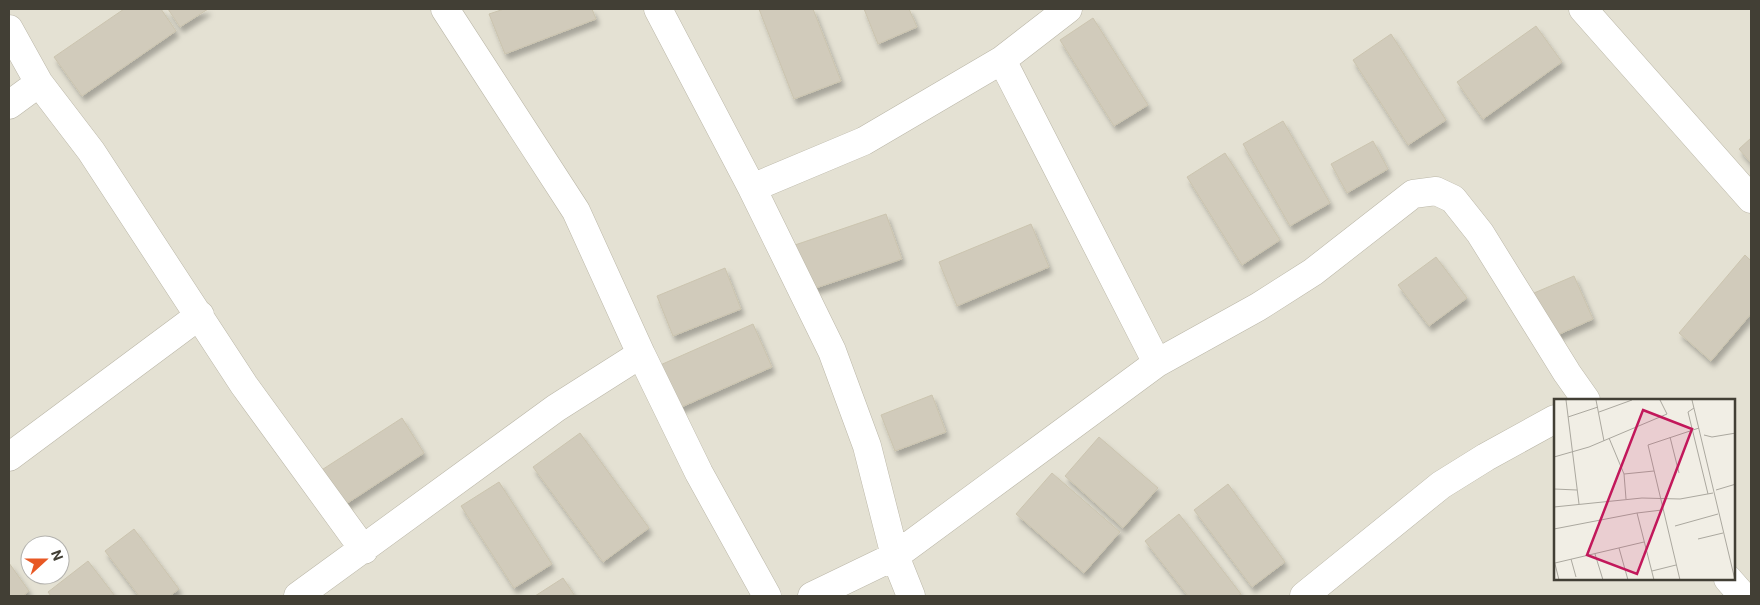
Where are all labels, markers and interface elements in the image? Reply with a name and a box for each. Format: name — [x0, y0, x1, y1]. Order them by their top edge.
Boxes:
inset map — [1554, 399, 1735, 580]
north arrow — [20, 535, 70, 585]
text: N — [48, 548, 66, 563]

